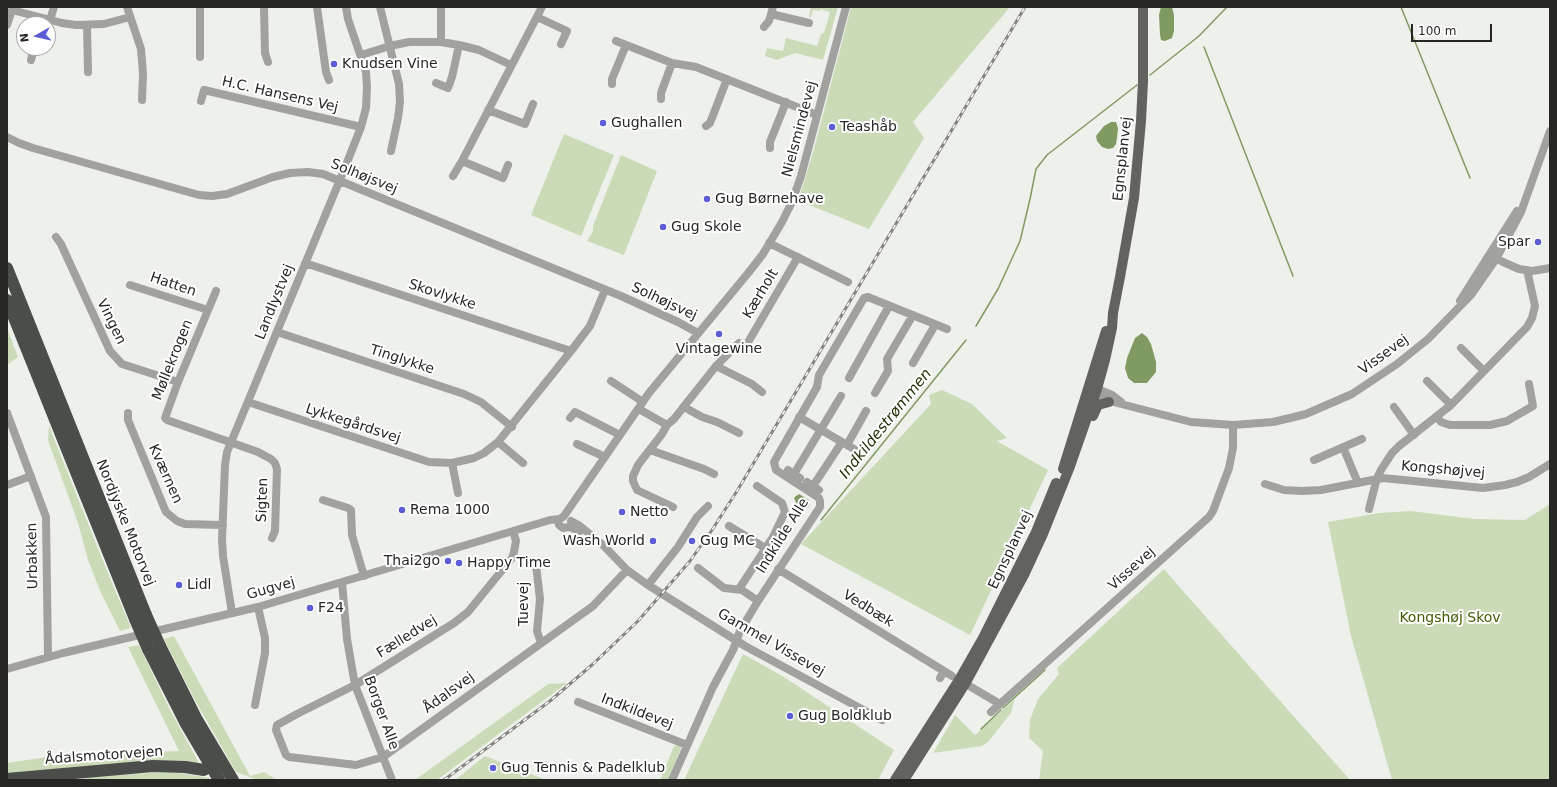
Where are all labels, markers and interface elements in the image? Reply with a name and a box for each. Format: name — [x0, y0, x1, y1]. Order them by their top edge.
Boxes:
north arrow — [16, 16, 56, 56]
scale bar — [1413, 16, 1494, 42]
text: 100 m — [1418, 24, 1456, 38]
text: N — [18, 32, 32, 43]
place label: Knudsen Vine — [342, 56, 438, 72]
marker: Knudsen Vine — [329, 59, 339, 69]
street label: H.C. Hansens Vej — [220, 73, 340, 117]
street label: Nielsmindevej — [779, 79, 821, 179]
place label: Gughallen — [611, 115, 682, 131]
street label: Egnsplanvej — [1110, 116, 1136, 202]
marker: Gughallen — [598, 118, 608, 128]
place label: Teashåb — [840, 119, 897, 135]
marker: Teashåb — [827, 122, 837, 132]
street label: Solhøjsvej — [328, 156, 400, 198]
place label: Gug Børnehave — [715, 191, 824, 207]
marker: Gug Børnehave — [702, 194, 712, 204]
place label: Gug Skole — [671, 219, 742, 235]
marker: Gug Skole — [658, 222, 668, 232]
place label: Spar — [1498, 234, 1530, 250]
marker: Spar — [1533, 237, 1543, 247]
street label: Landlystvej — [252, 262, 298, 342]
street label: Kærholt — [740, 266, 782, 322]
street label: Hatten — [148, 269, 198, 301]
street label: Skovlykke — [406, 276, 478, 314]
street label: Solhøjsvej — [628, 279, 700, 325]
street label: Vingen — [93, 297, 129, 347]
street label: Møllekrogen — [149, 317, 197, 403]
marker: Vintagewine — [714, 329, 724, 339]
street label: Vissevej — [1356, 331, 1412, 379]
place label: Vintagewine — [676, 341, 762, 357]
street label: Tinglykke — [368, 342, 436, 378]
water label: Indkildestrømmen — [836, 365, 936, 483]
street label: Lykkegårdsvej — [303, 401, 403, 447]
street label: Kværnen — [144, 442, 186, 506]
street label: Nordjyske Motorvej — [92, 457, 158, 589]
street label: Kongshøjvej — [1400, 458, 1486, 482]
street label: Sigten — [254, 477, 272, 523]
street label: Indkilde Alle — [753, 495, 813, 577]
place label: Rema 1000 — [410, 502, 490, 518]
place label: Netto — [630, 504, 669, 520]
marker: Rema 1000 — [397, 505, 407, 515]
marker: Netto — [617, 507, 627, 517]
street label: Egnsplanvej — [985, 508, 1037, 592]
street label: Urbakken — [24, 523, 42, 589]
place label: Wash World — [563, 533, 645, 549]
place label: Gug MC — [700, 533, 755, 549]
marker: Wash World — [648, 536, 658, 546]
marker: Gug MC — [687, 536, 697, 546]
street label: Vissevej — [1105, 544, 1159, 594]
place label: Thai2go — [384, 553, 440, 569]
place label: Happy Time — [467, 555, 551, 571]
marker: Thai2go — [443, 556, 453, 566]
marker: Happy Time — [454, 558, 464, 568]
street label: Gugvej — [245, 574, 297, 604]
place label: Lidl — [187, 577, 211, 593]
marker: Lidl — [174, 580, 184, 590]
street label: Tuevej — [516, 582, 532, 626]
street label: Vedbæk — [839, 587, 897, 631]
place label: F24 — [318, 600, 344, 616]
marker: F24 — [305, 603, 315, 613]
street label: Gammel Vissevej — [714, 606, 828, 680]
park label: Kongshøj Skov — [1399, 610, 1501, 626]
street label: Fælledvej — [374, 612, 440, 662]
street label: Ådalsvej — [420, 669, 478, 717]
street label: Borger Alle — [360, 674, 402, 752]
street label: Indkildevej — [598, 691, 676, 733]
place label: Gug Boldklub — [798, 708, 892, 724]
marker: Gug Boldklub — [785, 711, 795, 721]
street label: Ådalsmotorvejen — [44, 743, 164, 769]
place label: Gug Tennis & Padelklub — [501, 760, 665, 776]
marker: Gug Tennis & Padelklub — [488, 763, 498, 773]

